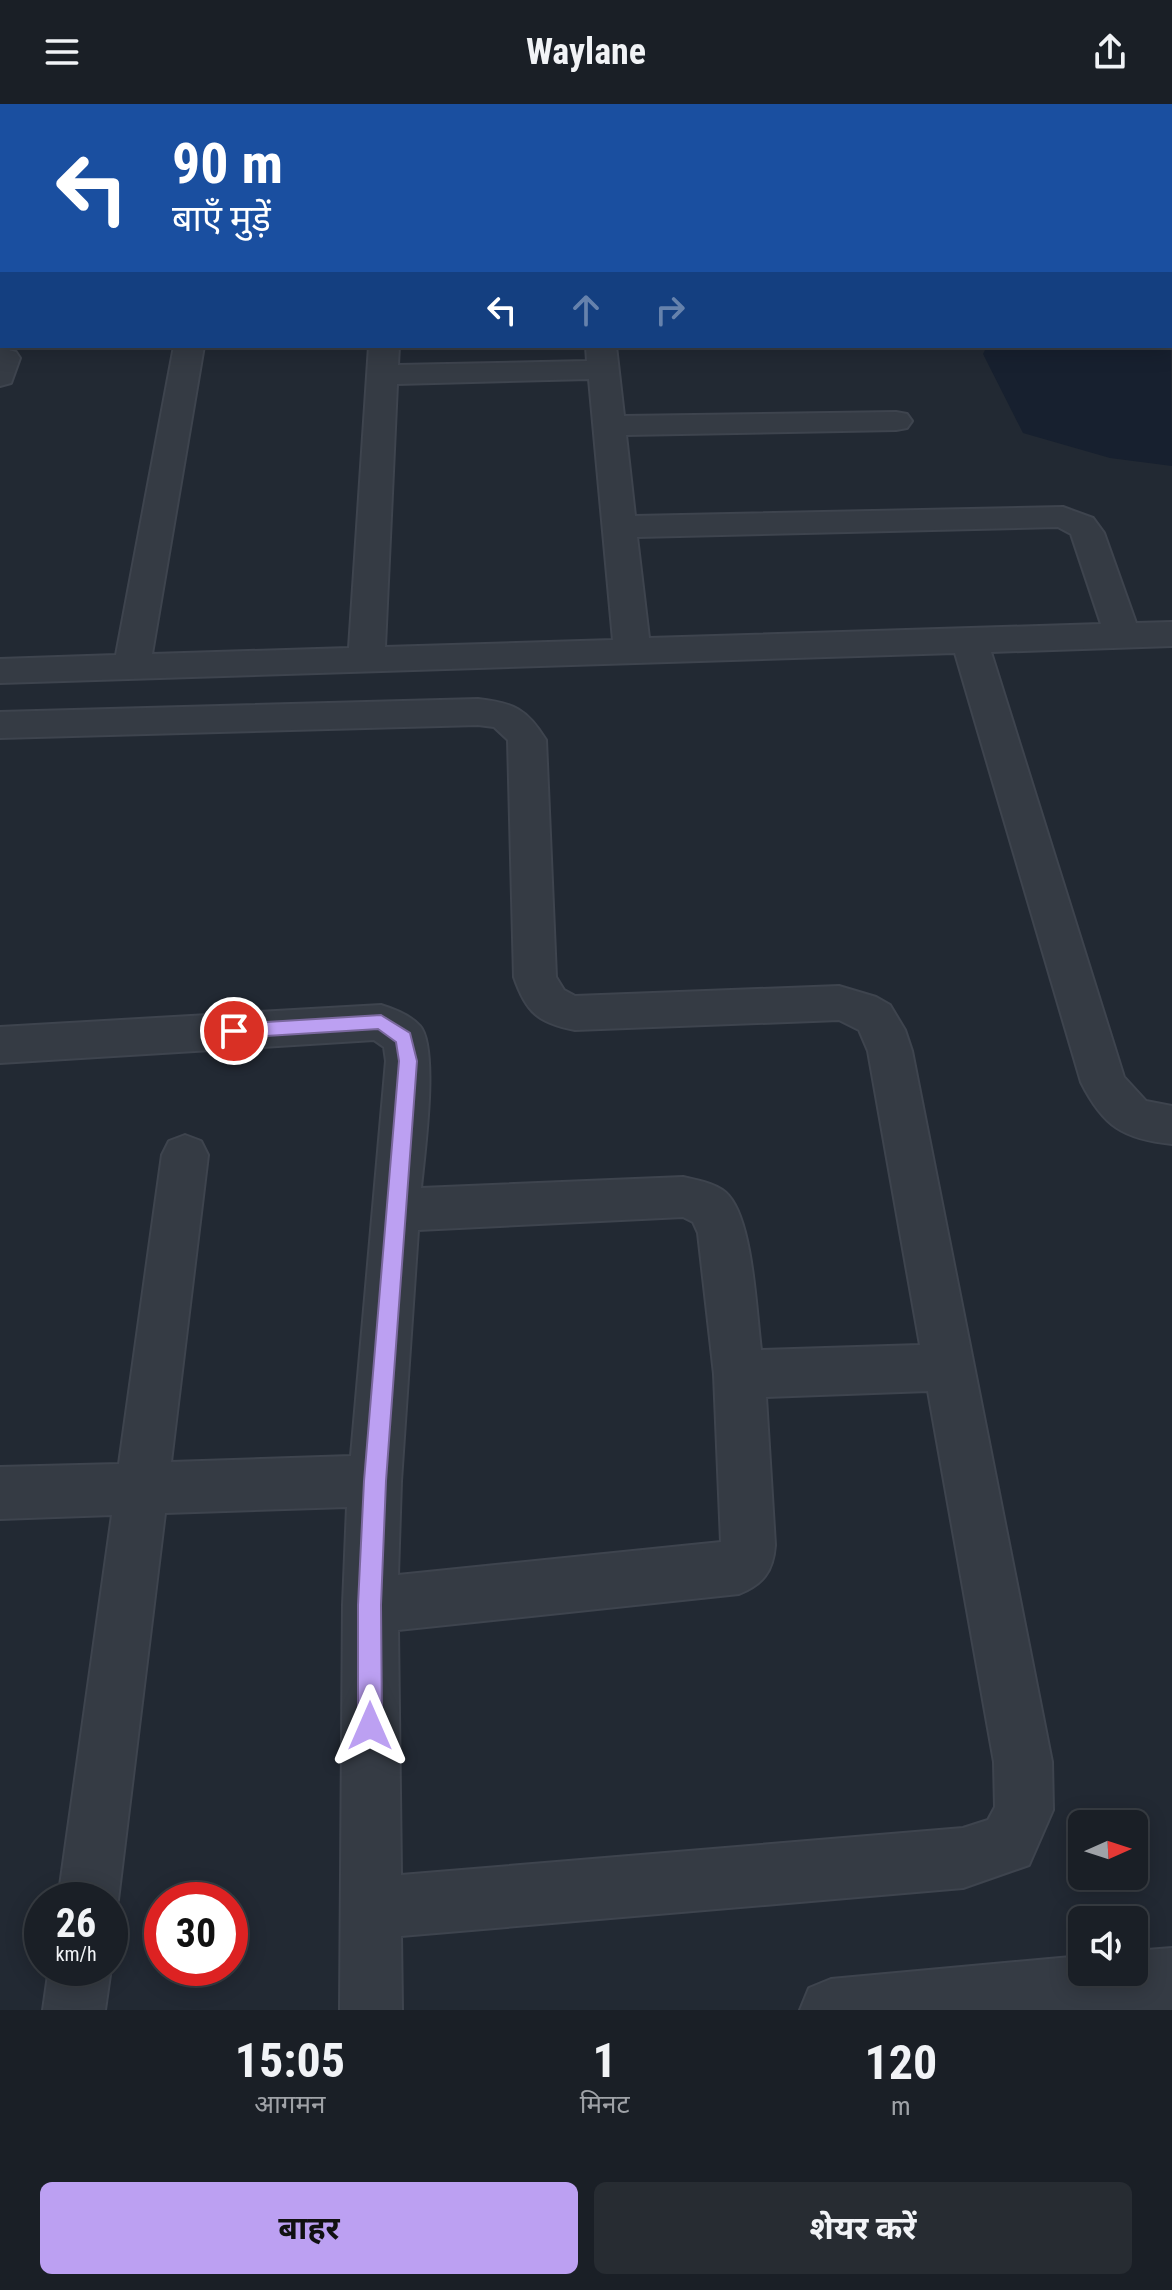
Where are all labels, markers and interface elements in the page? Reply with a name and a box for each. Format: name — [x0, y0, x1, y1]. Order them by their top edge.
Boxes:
icon: menu — [40, 30, 84, 74]
icon: share — [1088, 30, 1132, 74]
text: Waylane — [526, 31, 646, 73]
text: 90 m — [172, 131, 283, 197]
icon: left — [40, 136, 144, 240]
text: बाएँ मुड़ें — [172, 198, 271, 240]
icon: left — [480, 288, 524, 332]
icon: ahead — [564, 288, 608, 332]
icon: right — [648, 288, 692, 332]
pin — [200, 997, 268, 1065]
icon: arrive — [212, 1009, 256, 1053]
position arrow — [328, 1684, 412, 1768]
north arrow — [1068, 1810, 1148, 1890]
map controls — [1068, 1810, 1148, 1986]
speed limit sign: 30 — [144, 1882, 248, 1986]
text: 26 — [56, 1900, 96, 1947]
button: sound — [1068, 1906, 1148, 1986]
text: km/h — [55, 1942, 97, 1966]
text: 15:05 — [235, 2032, 345, 2089]
text: 1 — [593, 2032, 617, 2089]
text: 120 — [864, 2034, 937, 2091]
text: आगमन — [254, 2089, 325, 2119]
text: मिनट — [580, 2089, 630, 2119]
text: m — [891, 2091, 911, 2121]
button: बाहर — [40, 2182, 578, 2274]
button: शेयर करें — [594, 2182, 1132, 2274]

